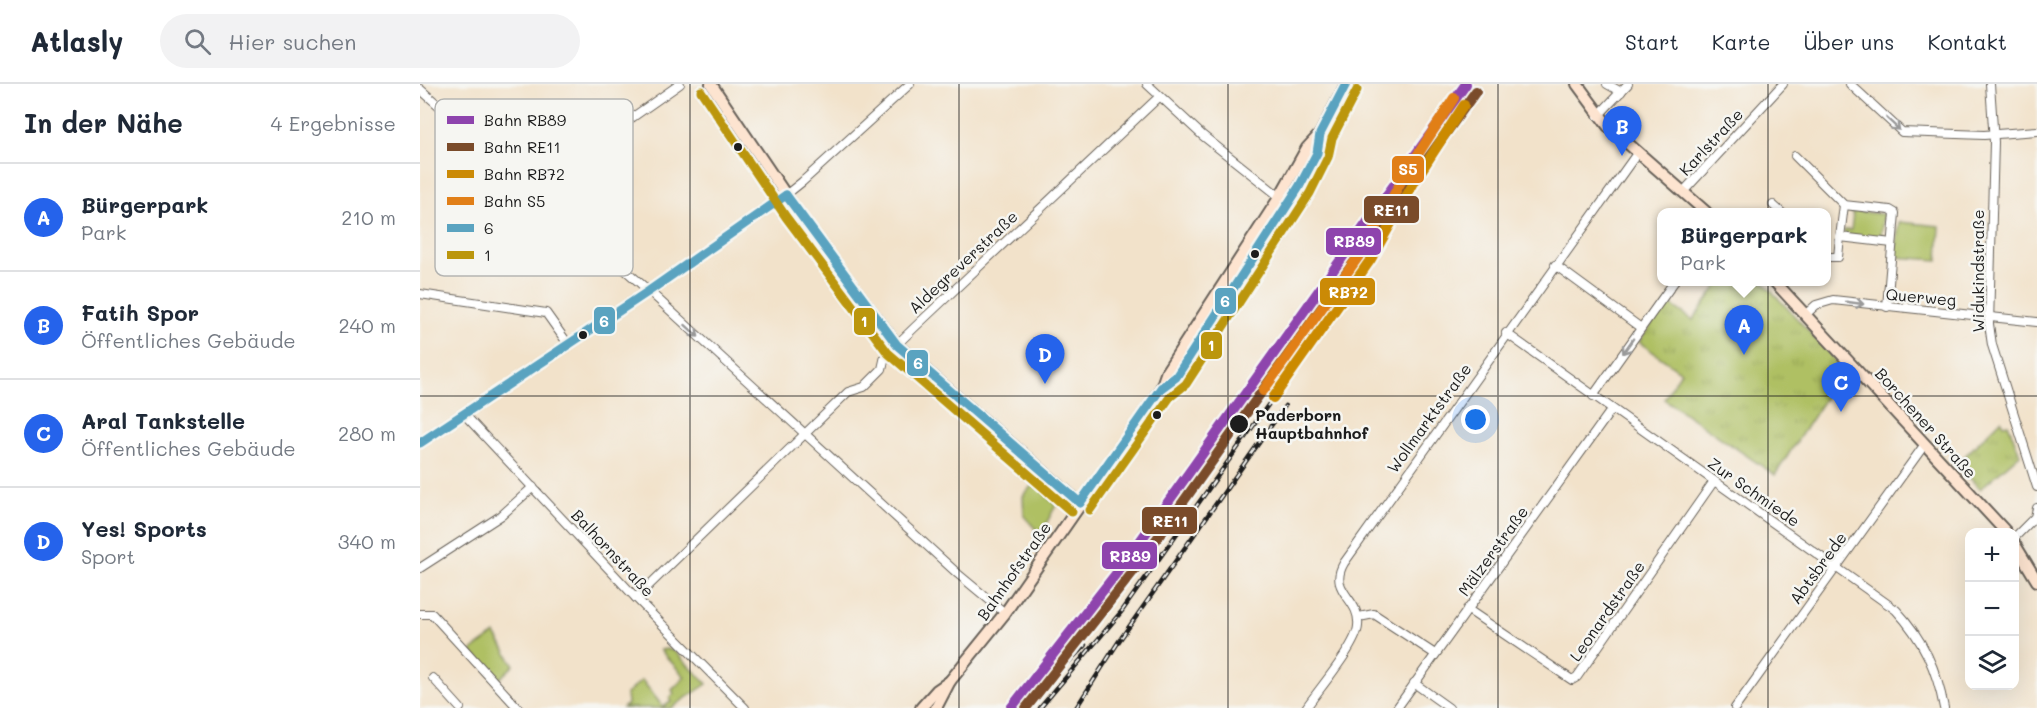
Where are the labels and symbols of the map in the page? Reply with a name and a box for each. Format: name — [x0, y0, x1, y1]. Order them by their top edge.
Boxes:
legend — [435, 99, 633, 276]
street label: Karlstraße — [1674, 104, 1747, 180]
pin: B — [1602, 106, 1642, 156]
text: Bahn RB89 — [484, 109, 566, 130]
one-way arrow — [1885, 117, 1900, 131]
text: Bahn RE11 — [484, 136, 561, 157]
unlabelled marker — [732, 141, 744, 153]
line badge: S5 — [1391, 155, 1425, 184]
text: S5 — [1398, 158, 1418, 179]
text: Bahn RB72 — [484, 163, 565, 184]
text: Bahn S5 — [484, 190, 545, 211]
line badge: RE11 — [1363, 195, 1420, 224]
text: RE11 — [1373, 199, 1409, 220]
street label: Aldegreverstraße — [904, 206, 1022, 318]
street label: Widukindstraße — [1967, 209, 1988, 333]
text: 6 — [484, 217, 494, 238]
line badge: RB89 — [1325, 227, 1382, 256]
text: RB89 — [1333, 230, 1375, 251]
text: 1 — [484, 244, 491, 265]
unlabelled marker — [1249, 248, 1261, 260]
line badge: RB72 — [1319, 277, 1376, 306]
text: RB72 — [1328, 281, 1368, 302]
street label: Querweg — [1885, 283, 1957, 310]
line badge: 6 — [1214, 287, 1237, 315]
text: 6 — [1220, 290, 1230, 311]
one-way arrow — [1845, 298, 1865, 309]
line badge: 6 — [593, 306, 616, 335]
pin: A — [1724, 306, 1764, 355]
line badge: 1 — [853, 307, 876, 336]
text: 6 — [599, 310, 609, 331]
text: 1 — [860, 310, 868, 331]
one-way arrow — [685, 324, 700, 338]
unlabelled marker — [577, 329, 589, 341]
line badge: 1 — [1200, 331, 1223, 360]
pin: D — [1026, 334, 1064, 384]
text: 1 — [1207, 334, 1215, 355]
one-way arrow — [1622, 338, 1634, 354]
line badge: 6 — [906, 349, 929, 377]
text: 6 — [913, 352, 923, 373]
street label: Wollmarktstraße — [1382, 359, 1476, 477]
pin: C — [1822, 362, 1860, 412]
street label: Borchener Straße — [1871, 363, 1982, 482]
place label: Paderborn Hauptbahnhof — [1255, 404, 1370, 443]
your location — [1461, 405, 1490, 434]
unlabelled marker — [1151, 409, 1163, 421]
marker: Paderborn Hauptbahnhof — [1228, 413, 1250, 435]
street label: Zur Schmiede — [1704, 452, 1804, 531]
street label: Mälzerstraße — [1453, 501, 1532, 600]
street label: Balhornstraße — [567, 504, 659, 601]
line badge: RE11 — [1141, 506, 1198, 535]
text: RE11 — [1152, 510, 1188, 531]
street label: Bahnhofstraße — [972, 517, 1055, 624]
street label: Abtsbrede — [1784, 527, 1851, 608]
line badge: RB89 — [1101, 541, 1158, 570]
text: RB89 — [1109, 545, 1151, 566]
street label: Leonardstraße — [1564, 556, 1649, 665]

